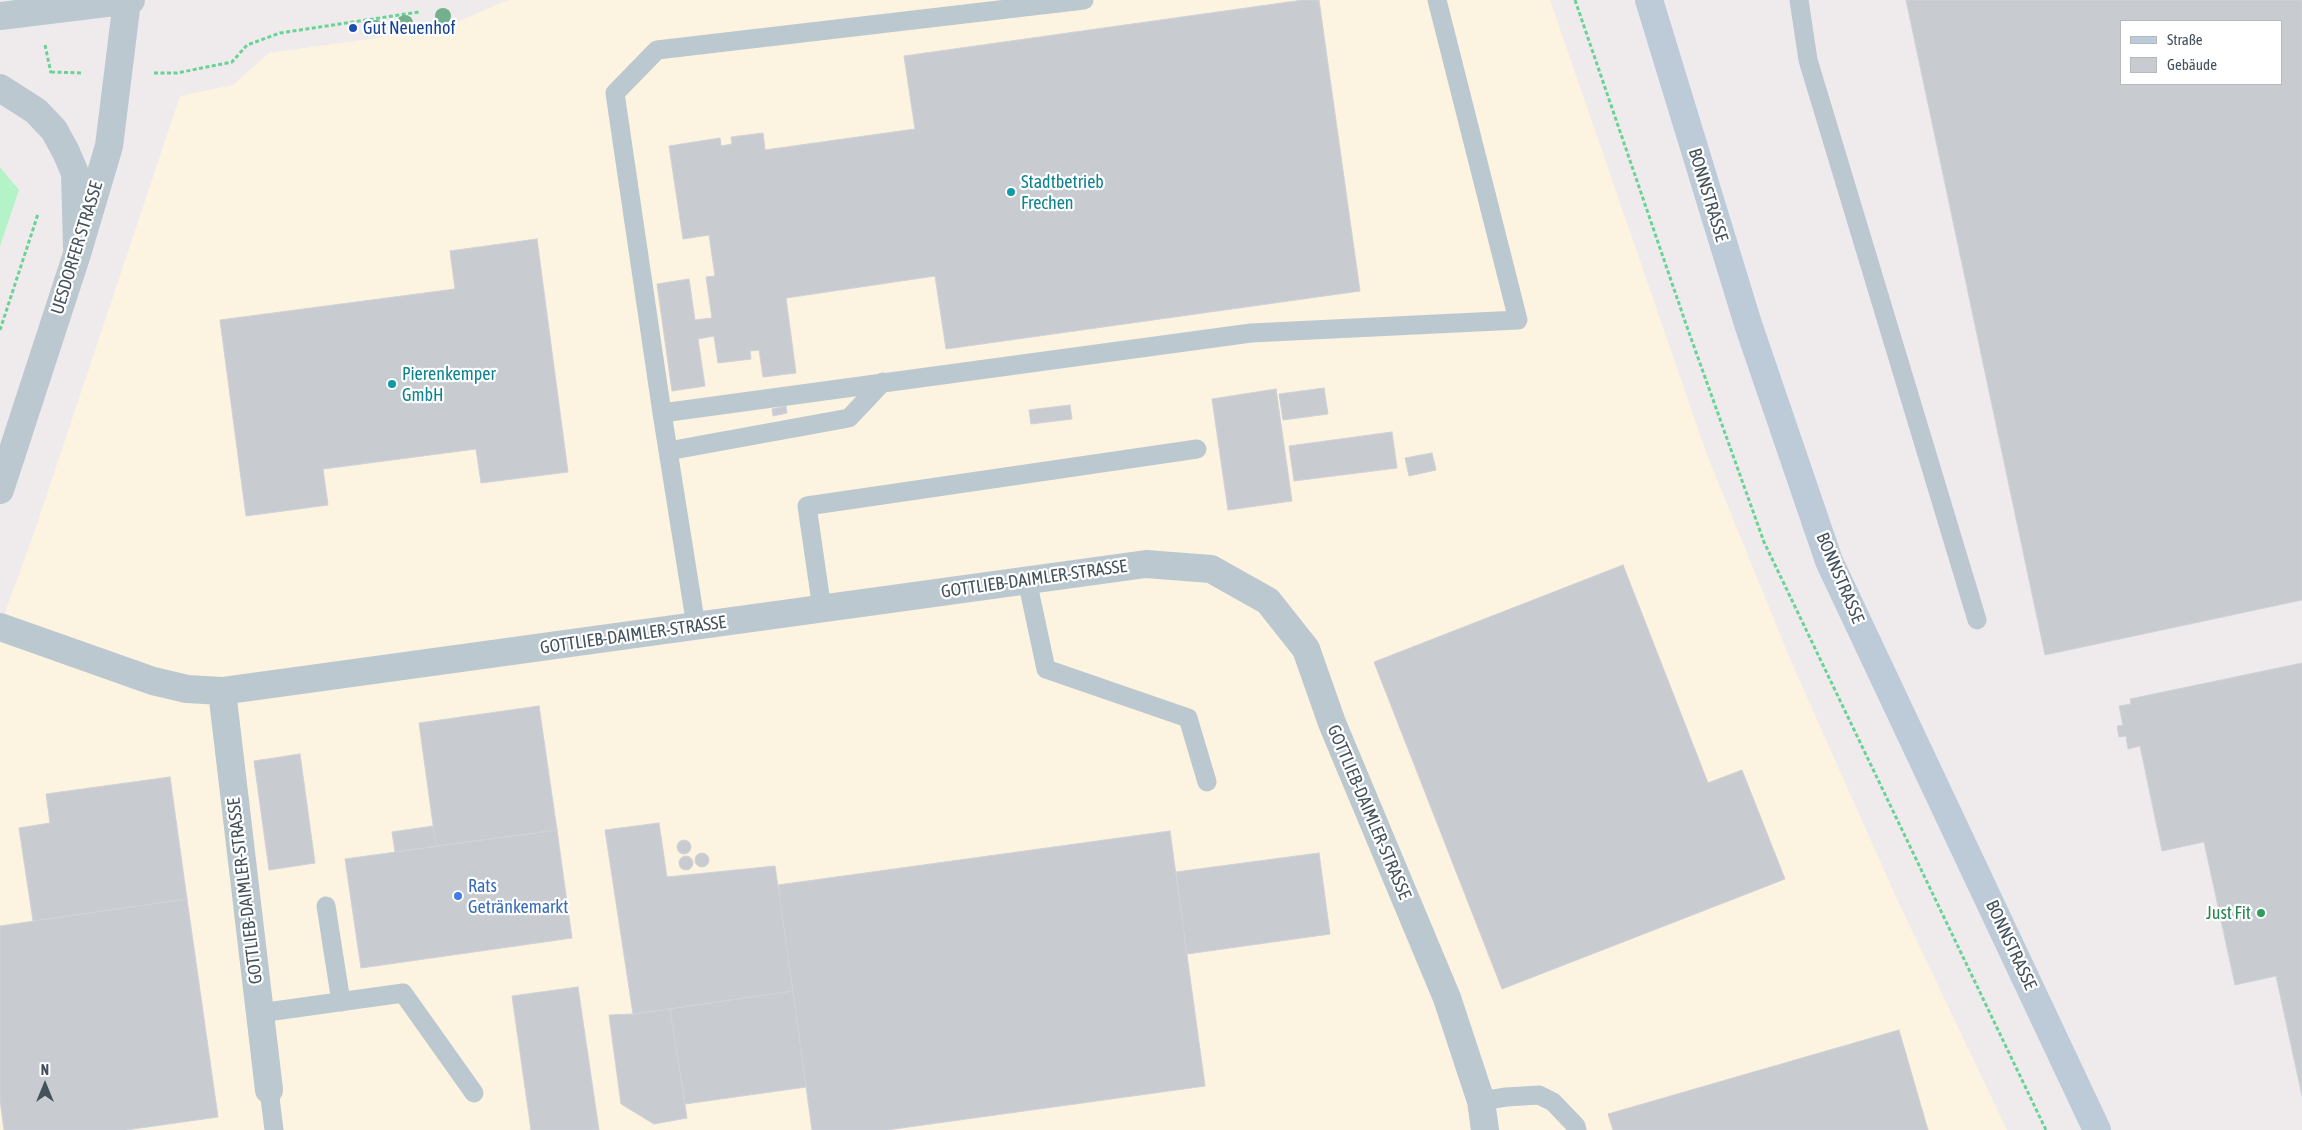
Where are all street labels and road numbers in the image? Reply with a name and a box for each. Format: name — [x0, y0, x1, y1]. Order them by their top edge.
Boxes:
street label: BONNSTRASSE — [1684, 146, 1732, 244]
street label: UESDORFER STRASSE — [47, 179, 107, 317]
street label: BONNSTRASSE — [1811, 529, 1869, 627]
street label: GOTTLIEB-DAIMLER-STRASSE — [940, 555, 1128, 603]
street label: GOTTLIEB-DAIMLER-STRASSE — [539, 611, 727, 659]
street label: GOTTLIEB-DAIMLER-STRASSE — [1322, 721, 1416, 903]
street label: GOTTLIEB-DAIMLER-STRASSE — [223, 797, 267, 985]
street label: BONNSTRASSE — [1981, 897, 2041, 993]

